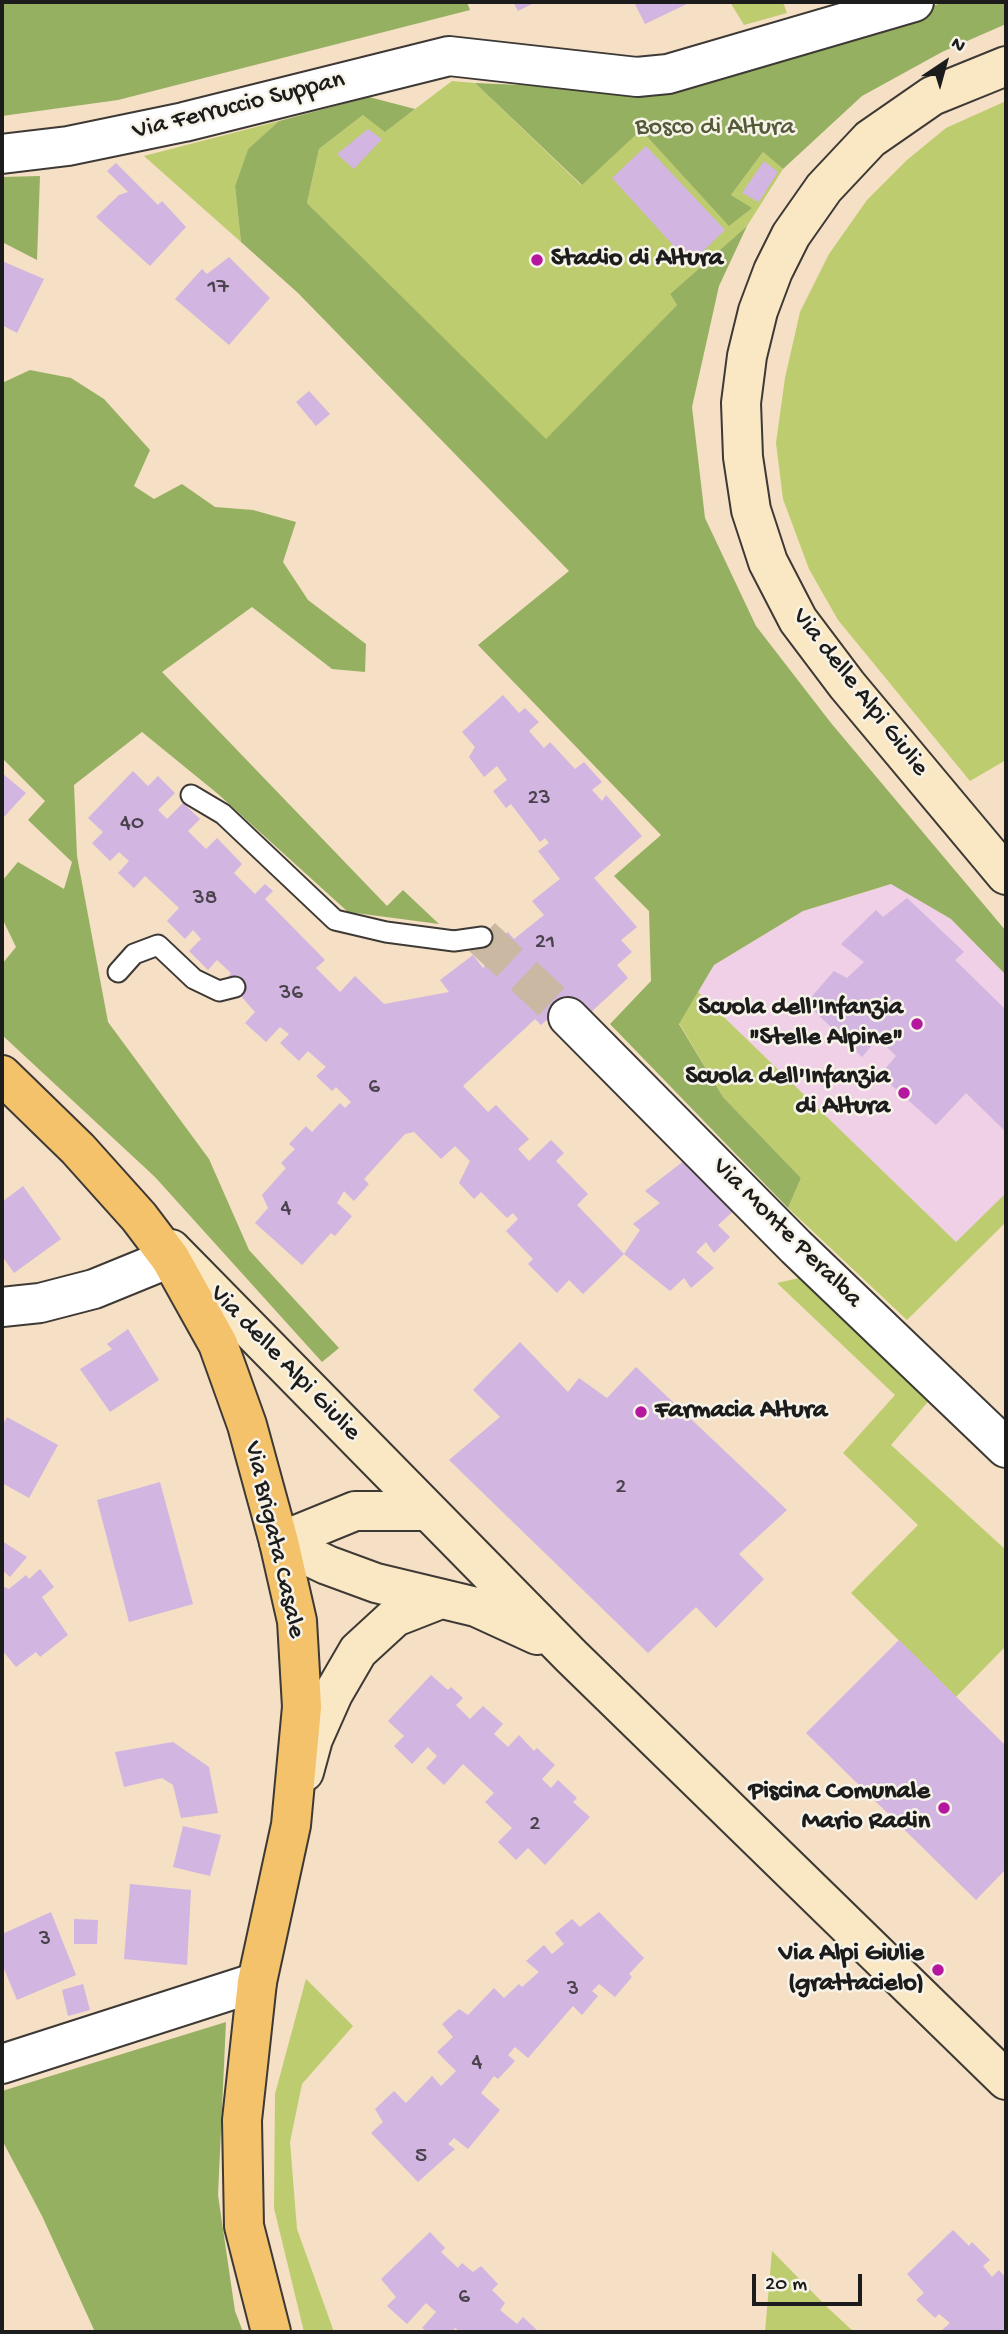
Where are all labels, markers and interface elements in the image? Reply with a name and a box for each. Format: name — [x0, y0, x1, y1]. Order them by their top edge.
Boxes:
north arrow — [910, 28, 980, 98]
text: N — [946, 33, 969, 59]
street label: Via Ferruccio Suppan — [130, 66, 348, 148]
park label: Bosco di Altura — [635, 113, 795, 145]
place label: Stadio di Altura — [551, 244, 723, 276]
marker: Stadio di Altura — [529, 252, 545, 268]
house number: 17 — [207, 274, 229, 302]
street label: Via delle Alpi Giulie — [784, 603, 934, 783]
house number: 23 — [527, 785, 551, 813]
house number: 40 — [120, 810, 144, 838]
house number: 38 — [193, 885, 217, 913]
house number: 21 — [535, 929, 555, 957]
house number: 36 — [279, 980, 303, 1008]
place label: Scuola dell'Infanzia "Stelle Alpine" — [699, 993, 903, 1054]
marker: Scuola dell'Infanzia "Stelle Alpine" — [909, 1016, 925, 1032]
place label: Scuola dell'Infanzia di Altura — [686, 1062, 890, 1124]
house number: 6 — [368, 1074, 380, 1102]
marker: Scuola dell'Infanzia di Altura — [896, 1085, 912, 1101]
street label: Via Monte Peralba — [704, 1152, 868, 1316]
house number: 4 — [281, 1195, 291, 1223]
street label: Via delle Alpi Giulie — [202, 1279, 366, 1449]
place label: Farmacia Altura — [655, 1396, 827, 1428]
marker: Farmacia Altura — [633, 1404, 649, 1420]
street label: Via Brigata Casale — [235, 1439, 311, 1641]
house number: 2 — [615, 1474, 627, 1502]
place label: Piscina Comunale Mario Radin — [749, 1777, 930, 1839]
marker: Piscina Comunale Mario Radin — [936, 1800, 952, 1816]
house number: 2 — [529, 1811, 541, 1839]
house number: 3 — [39, 1926, 51, 1954]
place label: Via Alpi Giulie (grattacielo) — [779, 1939, 924, 2000]
marker: Via Alpi Giulie (grattacielo) — [930, 1962, 946, 1978]
house number: 3 — [567, 1976, 579, 2004]
house number: 4 — [472, 2049, 482, 2077]
house number: 5 — [415, 2143, 427, 2171]
scale bar — [756, 2260, 866, 2304]
text: 20 m — [765, 2273, 807, 2298]
house number: 6 — [458, 2284, 470, 2312]

